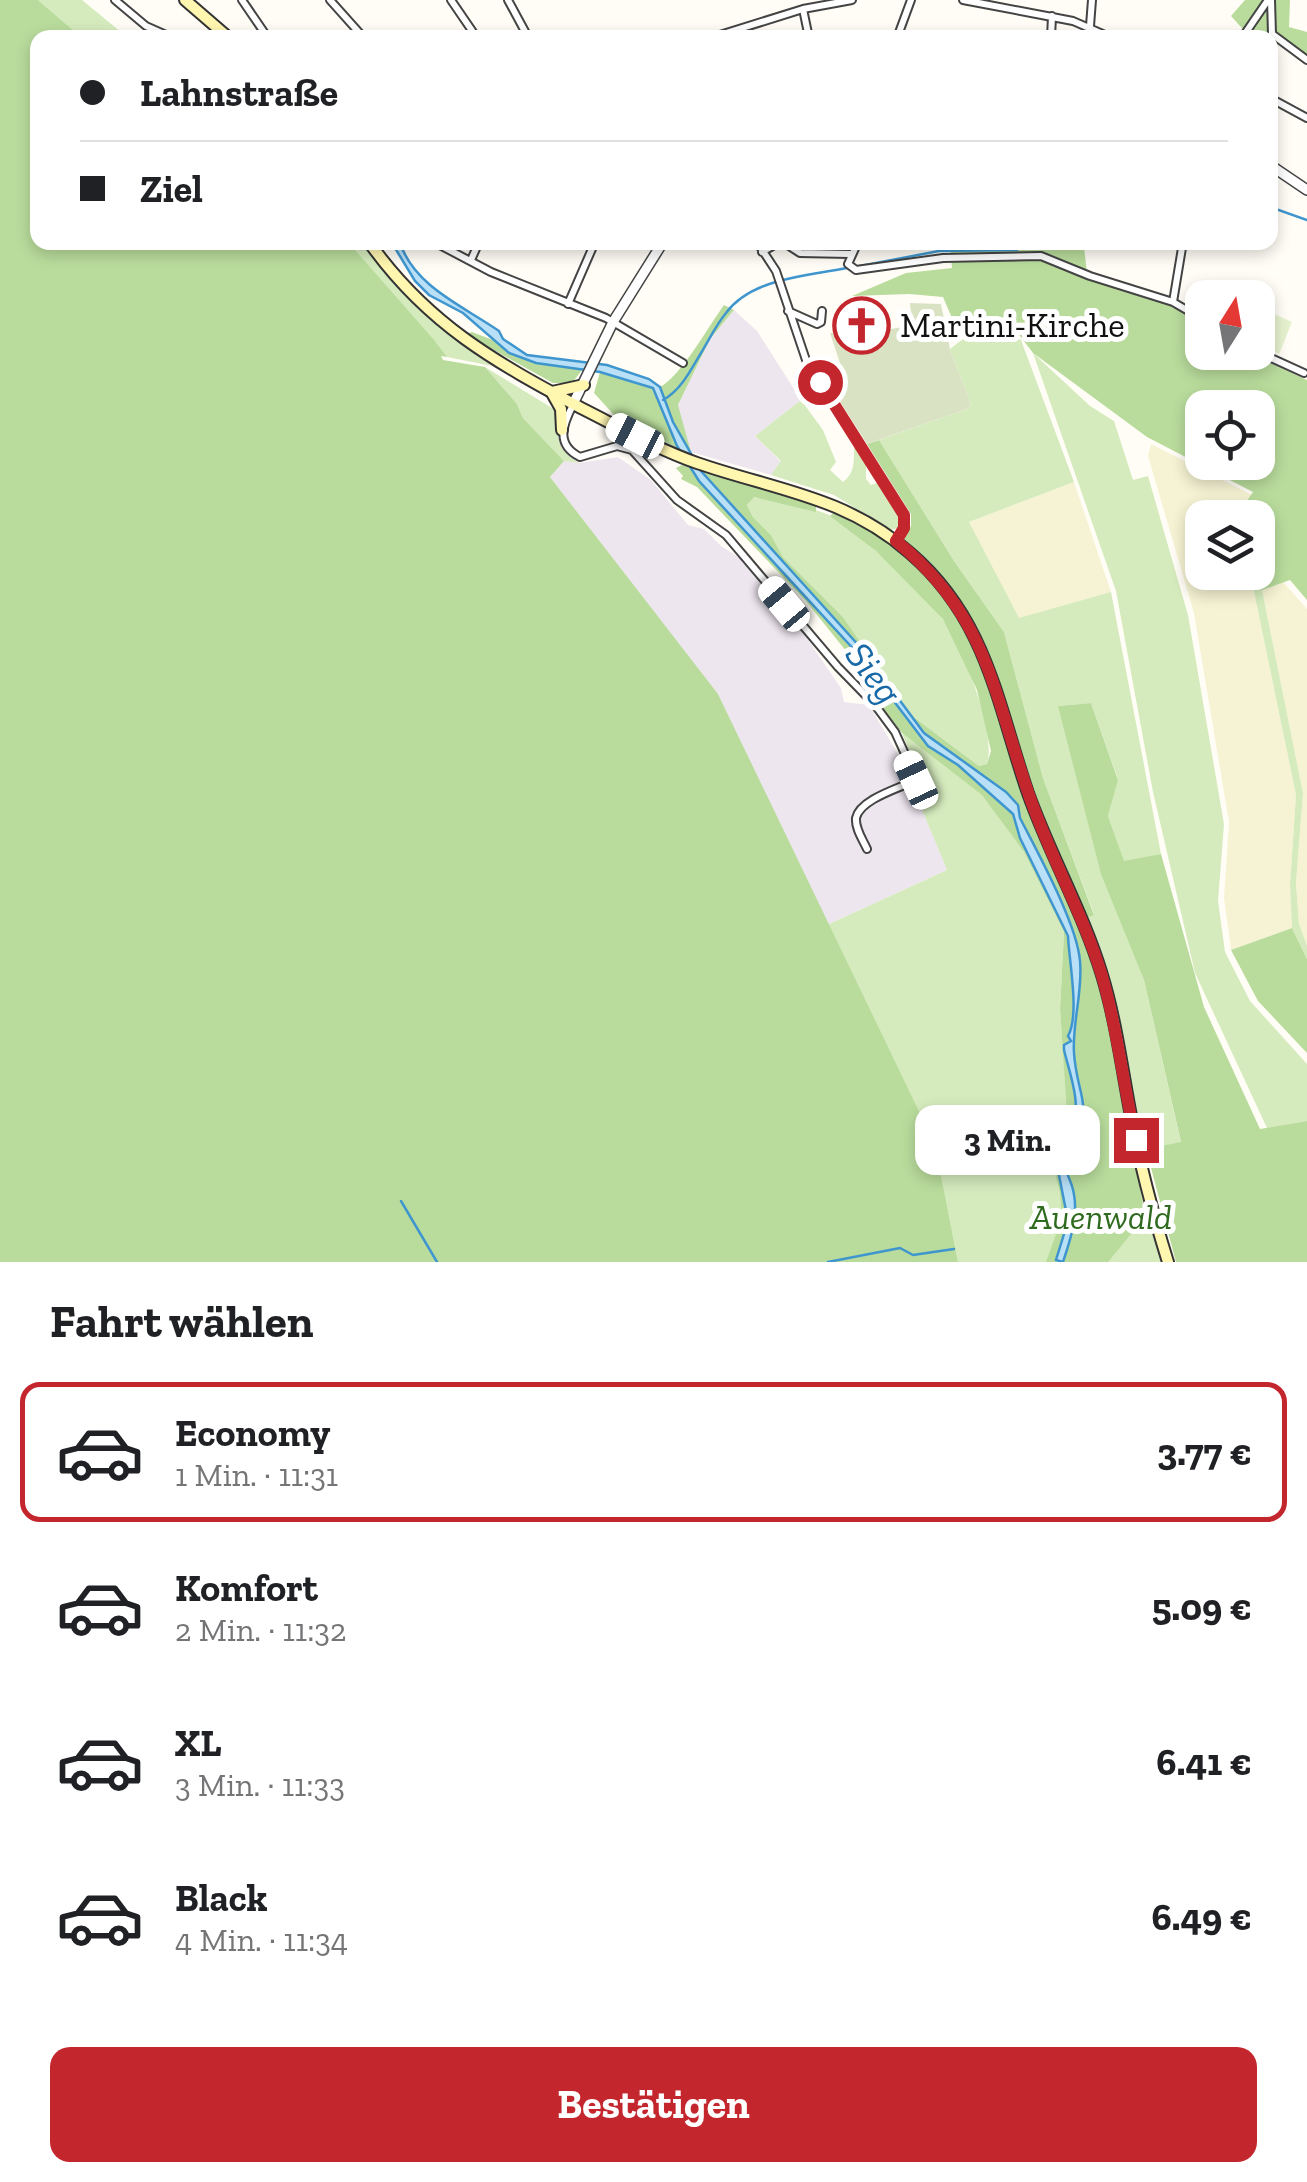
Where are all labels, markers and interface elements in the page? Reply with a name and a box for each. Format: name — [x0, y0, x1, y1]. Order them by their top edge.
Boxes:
text: Lahnstraße — [140, 70, 338, 116]
text: Ziel — [140, 166, 203, 212]
north arrow — [1185, 280, 1275, 370]
map controls — [1185, 280, 1275, 590]
church icon: Martini-Kirche — [831, 295, 891, 355]
place label: Martini-Kirche — [900, 304, 1125, 346]
route start — [798, 360, 843, 405]
button: locate — [1185, 390, 1275, 480]
car — [601, 409, 669, 463]
button: layers — [1185, 500, 1275, 590]
car — [753, 571, 815, 637]
water label: Sieg — [836, 633, 912, 713]
car — [890, 746, 942, 814]
callout: 3 Min. — [916, 1105, 1101, 1175]
route end — [1114, 1118, 1159, 1163]
text: 3 Min. — [964, 1121, 1051, 1159]
park label: Auenwald — [1029, 1196, 1172, 1238]
text: Fahrt wählen — [50, 1295, 313, 1349]
icon: car — [55, 1407, 145, 1497]
text: Economy — [175, 1410, 330, 1456]
text: 3.77 € — [1157, 1429, 1252, 1475]
text: 1 Min. · 11:31 — [175, 1456, 338, 1494]
icon: car — [55, 1562, 145, 1652]
text: Komfort — [175, 1565, 318, 1611]
text: 5.09 € — [1152, 1584, 1252, 1630]
text: 2 Min. · 11:32 — [175, 1611, 347, 1649]
icon: car — [55, 1717, 145, 1807]
text: XL — [175, 1720, 222, 1766]
text: 6.41 € — [1156, 1739, 1252, 1785]
text: 3 Min. · 11:33 — [175, 1766, 345, 1804]
icon: car — [55, 1872, 145, 1962]
text: Black — [175, 1875, 268, 1921]
text: 6.49 € — [1151, 1894, 1252, 1940]
text: 4 Min. · 11:34 — [175, 1921, 348, 1959]
button: Bestätigen — [50, 2047, 1257, 2162]

